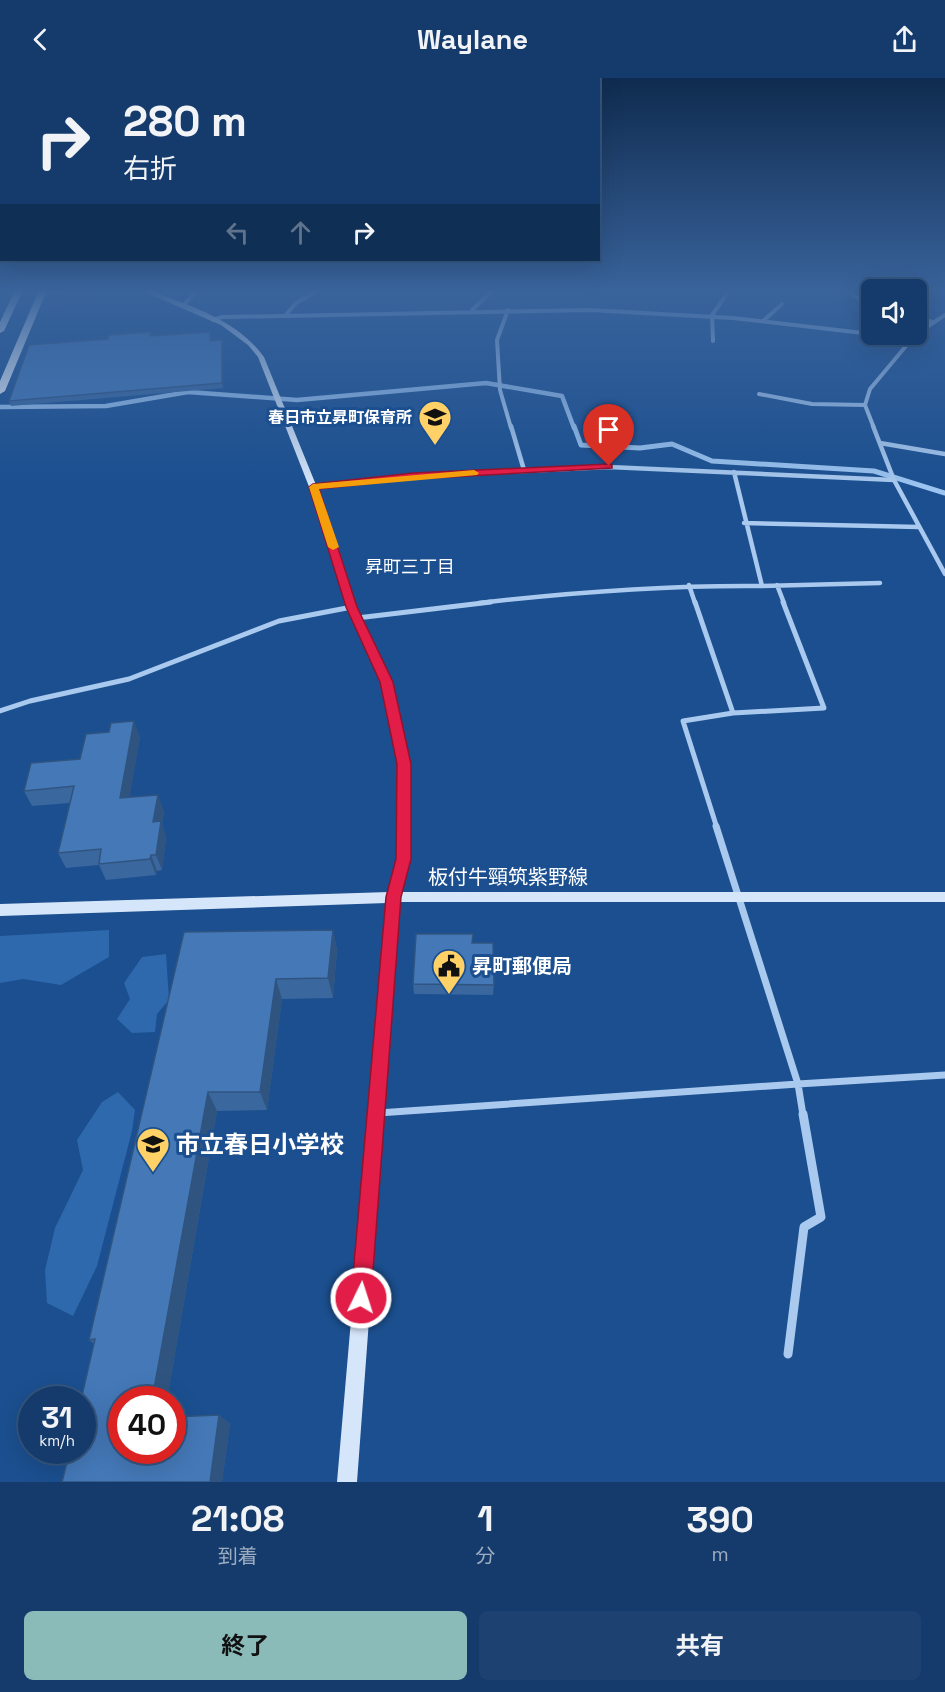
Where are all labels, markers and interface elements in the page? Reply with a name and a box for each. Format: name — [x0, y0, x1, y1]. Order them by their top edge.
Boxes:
text: Waylane — [417, 22, 528, 57]
icon: back — [24, 23, 57, 56]
icon: share — [888, 23, 921, 56]
text: 280 m — [123, 95, 247, 148]
icon: right — [24, 102, 102, 180]
text: 右折 — [123, 151, 177, 186]
icon: left — [221, 216, 254, 249]
icon: ahead — [284, 216, 317, 249]
icon: right — [347, 216, 380, 249]
map controls — [861, 279, 927, 345]
button: sound — [861, 279, 927, 345]
school or university icon: 春日市立昇町保育所 — [417, 399, 453, 446]
pin — [583, 404, 634, 466]
place label: 春日市立昇町保育所 — [268, 407, 412, 428]
icon: arrive — [592, 413, 625, 446]
district label: 昇町三丁目 — [365, 555, 455, 578]
street label: 板付牛頸筑紫野線 — [428, 864, 588, 890]
public building icon: 昇町郵便局 — [431, 948, 467, 995]
place label: 昇町郵便局 — [472, 953, 572, 979]
school or university icon: 市立春日小学校 — [135, 1126, 171, 1173]
place label: 市立春日小学校 — [176, 1129, 344, 1160]
position arrow — [329, 1266, 393, 1330]
speed limit sign: 40 — [108, 1386, 186, 1464]
text: 31 — [41, 1398, 73, 1437]
text: km/h — [39, 1431, 75, 1450]
text: 21:08 — [191, 1496, 284, 1542]
text: 1 — [477, 1496, 494, 1542]
text: 390 — [686, 1497, 754, 1543]
text: m — [712, 1541, 729, 1567]
text: 到着 — [218, 1543, 258, 1569]
text: 分 — [475, 1543, 495, 1569]
button: 終了 — [24, 1611, 467, 1680]
button: 共有 — [479, 1611, 921, 1680]

